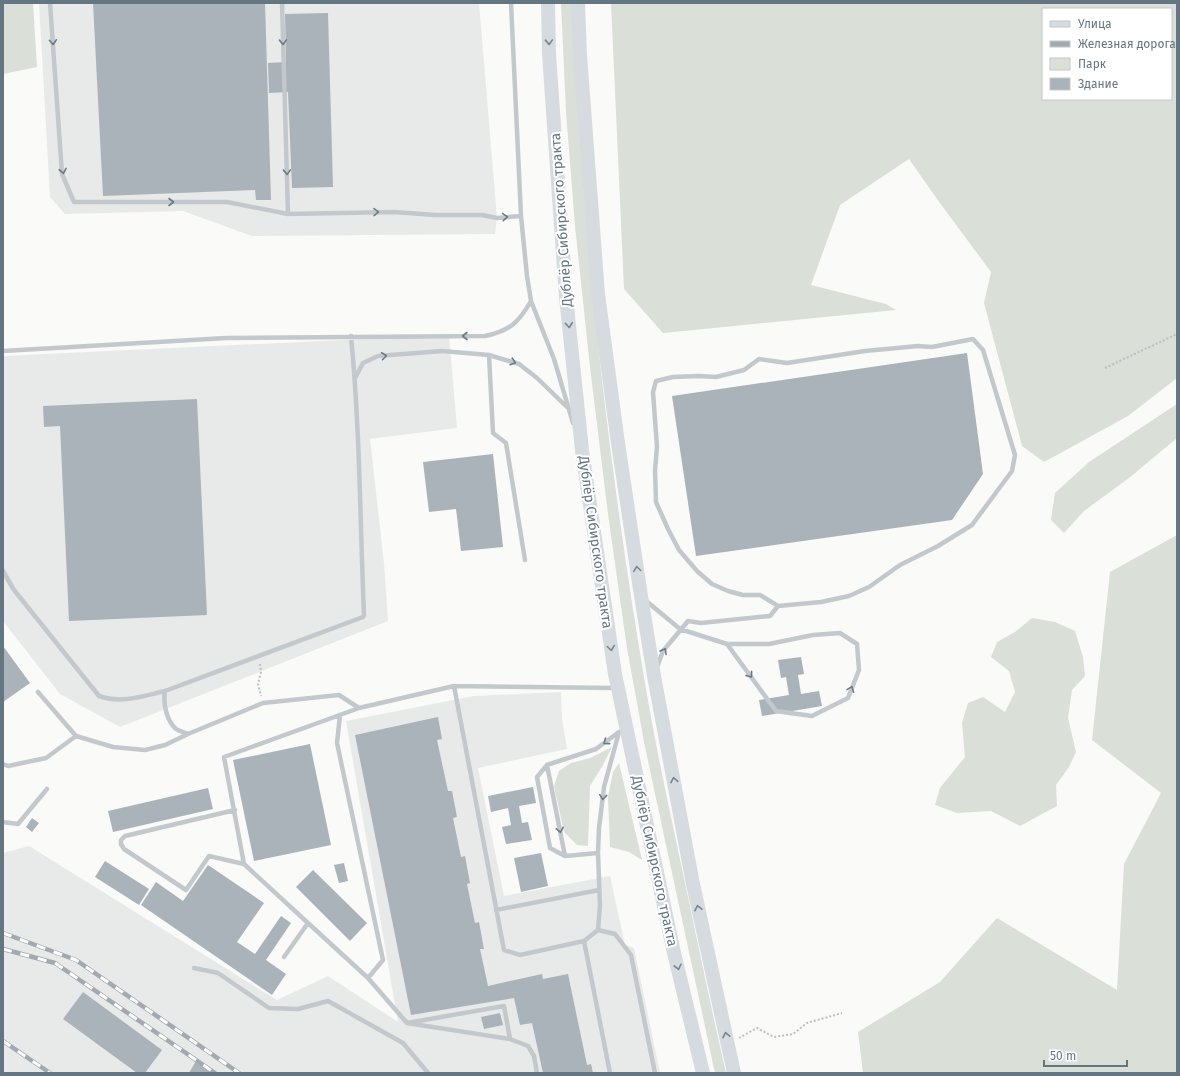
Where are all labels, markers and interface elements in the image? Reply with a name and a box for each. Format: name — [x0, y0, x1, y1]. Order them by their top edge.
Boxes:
legend — [1042, 8, 1172, 100]
text: Улица — [1078, 17, 1112, 31]
text: Железная дорога — [1078, 37, 1176, 51]
one-way arrow — [49, 39, 58, 45]
one-way arrow — [279, 39, 287, 45]
one-way arrow — [545, 39, 553, 45]
text: Парк — [1078, 57, 1107, 71]
text: Здание — [1078, 77, 1118, 91]
street label: Дублёр Сибирского тракта — [547, 132, 576, 308]
one-way arrow — [58, 168, 66, 175]
one-way arrow — [282, 169, 291, 175]
one-way arrow — [168, 198, 174, 206]
one-way arrow — [373, 208, 379, 216]
one-way arrow — [502, 213, 509, 222]
one-way arrow — [564, 322, 573, 328]
one-way arrow — [462, 332, 468, 340]
one-way arrow — [381, 352, 387, 361]
one-way arrow — [509, 357, 516, 366]
street label: Дублёр Сибирского тракта — [575, 454, 616, 630]
one-way arrow — [633, 566, 642, 572]
one-way arrow — [606, 645, 615, 651]
one-way arrow — [659, 648, 667, 655]
one-way arrow — [745, 671, 752, 678]
one-way arrow — [847, 685, 855, 692]
one-way arrow — [603, 737, 610, 744]
street label: Дублёр Сибирского тракта — [628, 773, 681, 948]
one-way arrow — [670, 777, 678, 783]
one-way arrow — [598, 794, 607, 800]
one-way arrow — [555, 827, 564, 833]
one-way arrow — [695, 905, 703, 911]
one-way arrow — [673, 964, 681, 971]
one-way arrow — [723, 1032, 731, 1038]
scale bar — [1044, 1042, 1127, 1068]
text: 50 m — [1050, 1049, 1076, 1063]

